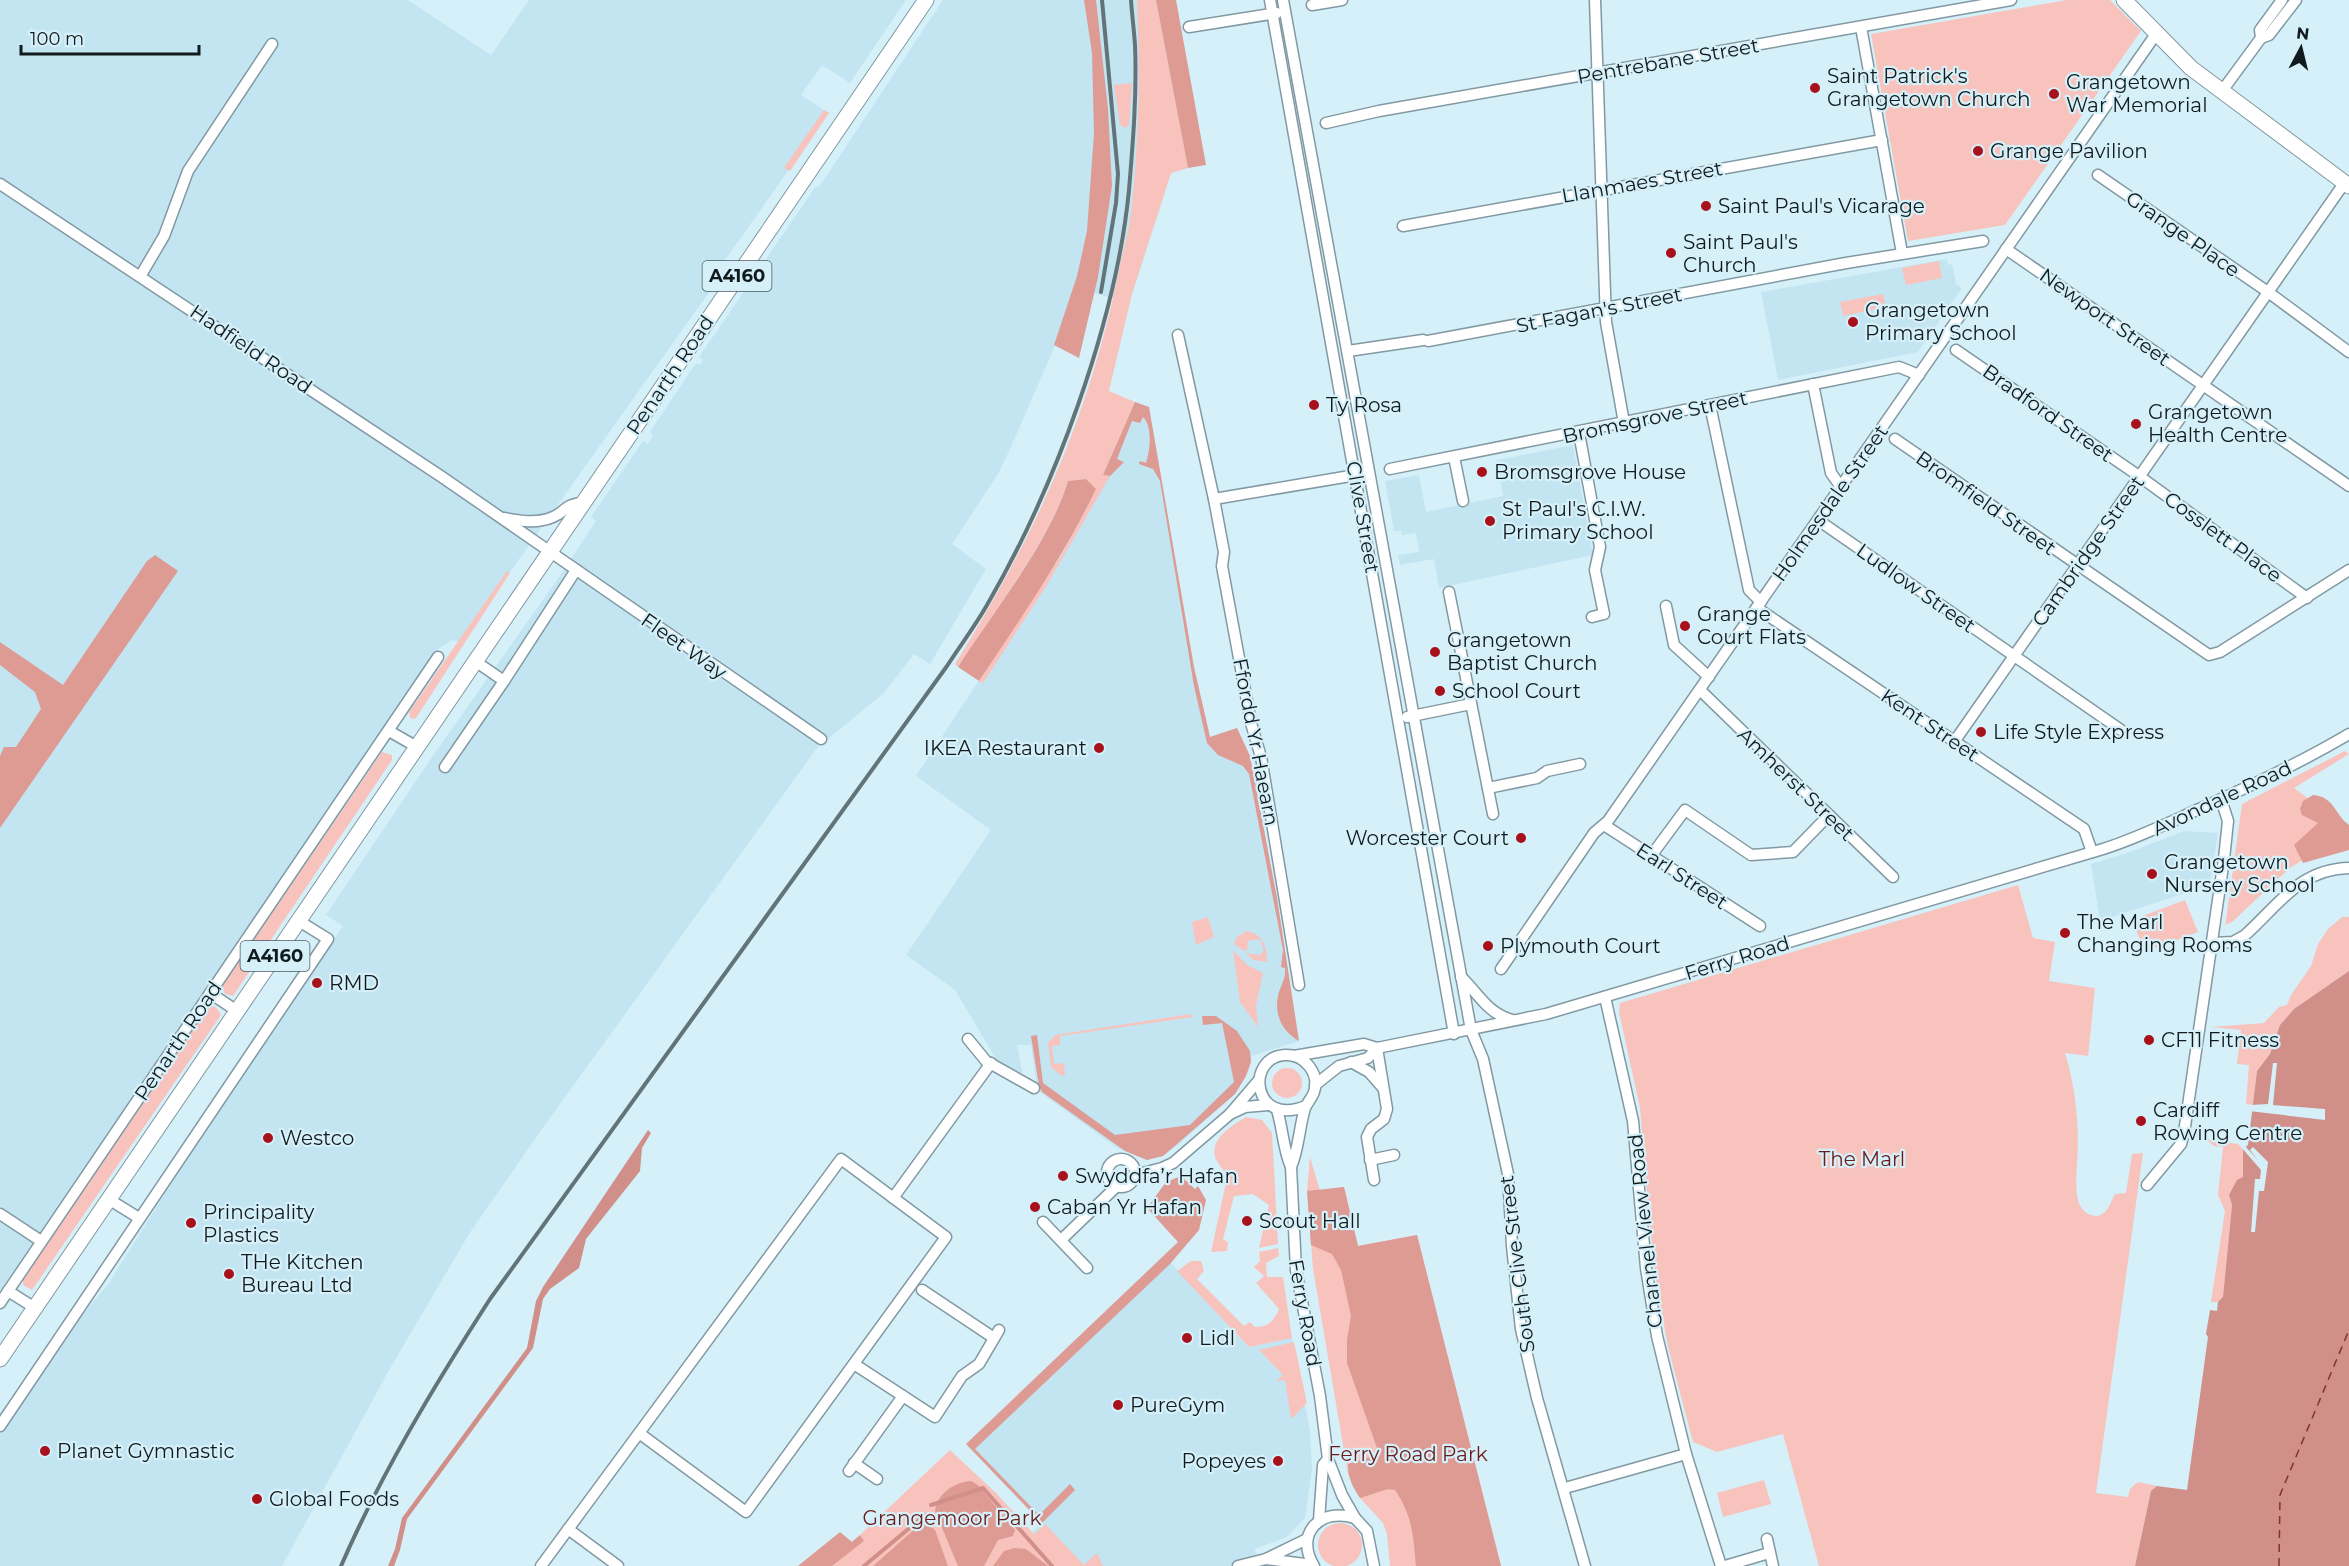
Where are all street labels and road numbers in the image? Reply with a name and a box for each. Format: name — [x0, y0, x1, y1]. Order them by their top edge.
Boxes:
street label: Pentrebane Street — [1575, 33, 1761, 89]
street label: Llanmaes Street — [1560, 156, 1724, 208]
street label: Grange Place — [2121, 186, 2245, 282]
road number: A4160 — [702, 261, 771, 291]
street label: Newport Street — [2035, 263, 2175, 371]
street label: St Fagan's Street — [1514, 282, 1684, 338]
street label: Hadfield Road — [185, 299, 317, 399]
street label: Penarth Road — [621, 311, 719, 439]
street label: Bradford Street — [1978, 359, 2118, 467]
street label: Bromsgrove Street — [1560, 386, 1750, 448]
street label: Holmesdale Street — [1767, 420, 1893, 586]
street label: Bromfield Street — [1911, 446, 2061, 560]
street label: Clive Street — [1341, 459, 1385, 575]
street label: Cambridge Street — [2027, 471, 2149, 631]
street label: Cosslett Place — [2160, 486, 2286, 588]
street label: Ludlow Street — [1852, 538, 1980, 638]
street label: Fleet Way — [637, 608, 732, 684]
street label: Ffordd Yr Haearn — [1228, 656, 1284, 828]
street label: Kent Street — [1876, 683, 1984, 767]
street label: Amherst Street — [1733, 722, 1859, 846]
street label: Avondale Road — [2149, 755, 2295, 841]
street label: Earl Street — [1632, 838, 1732, 914]
street label: Ferry Road — [1682, 931, 1792, 985]
road number: A4160 — [240, 941, 310, 971]
street label: Penarth Road — [129, 977, 227, 1105]
street label: Channel View Road — [1623, 1133, 1667, 1329]
street label: South Clive Street — [1494, 1174, 1540, 1354]
street label: Ferry Road — [1284, 1257, 1326, 1369]

